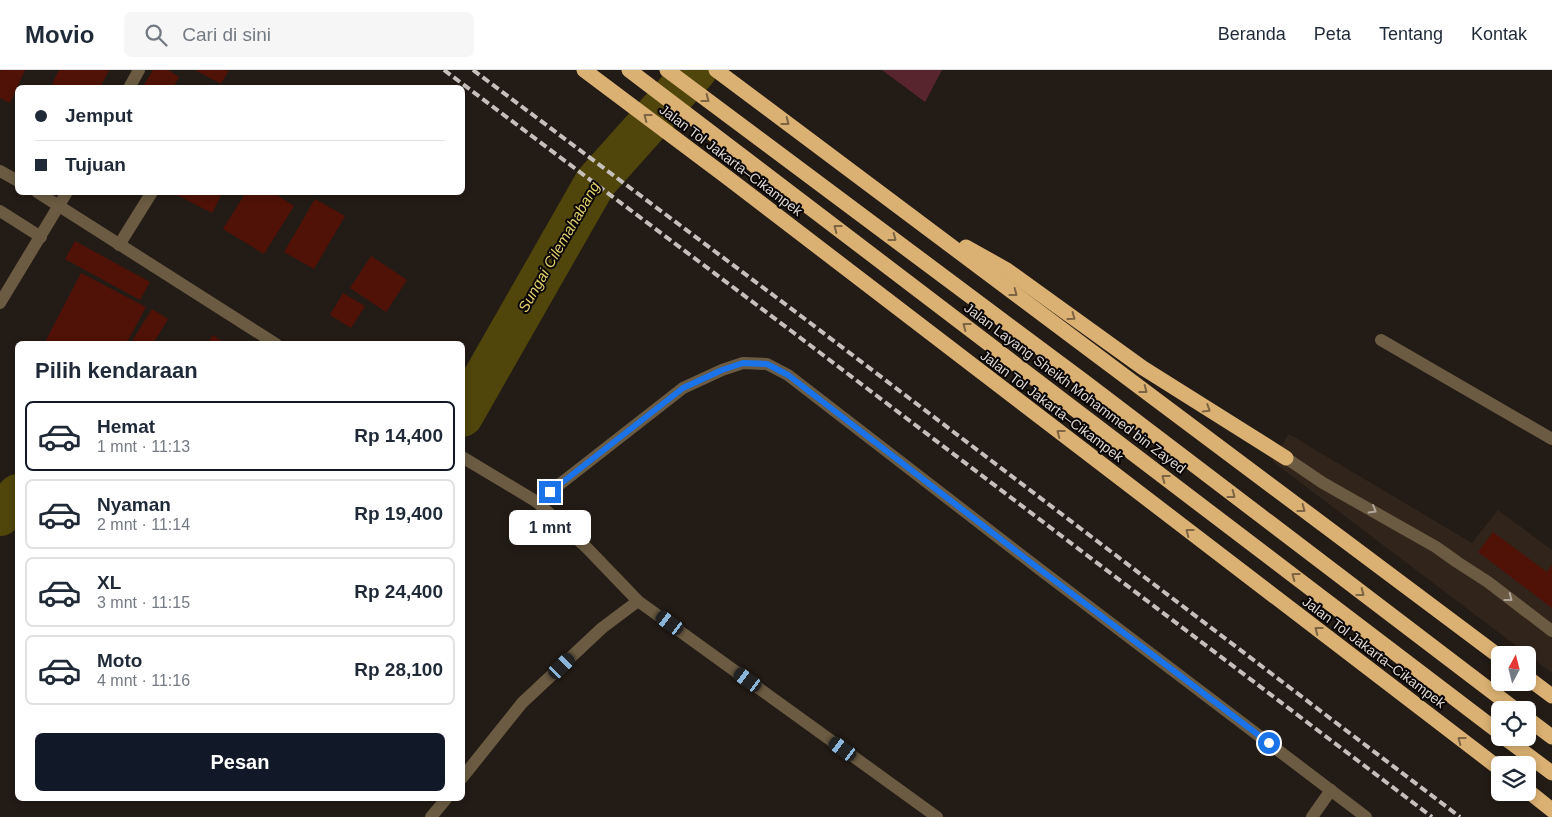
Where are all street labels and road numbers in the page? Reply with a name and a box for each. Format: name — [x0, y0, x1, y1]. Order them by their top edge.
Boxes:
street label: Jalan Tol Jakarta–Cikampek — [656, 101, 806, 220]
street label: Jalan Layang Sheikh Mohammed bin Zayed — [961, 299, 1189, 477]
street label: Jalan Tol Jakarta–Cikampek — [977, 347, 1127, 466]
street label: Jalan Tol Jakarta–Cikampek — [1299, 593, 1449, 712]

